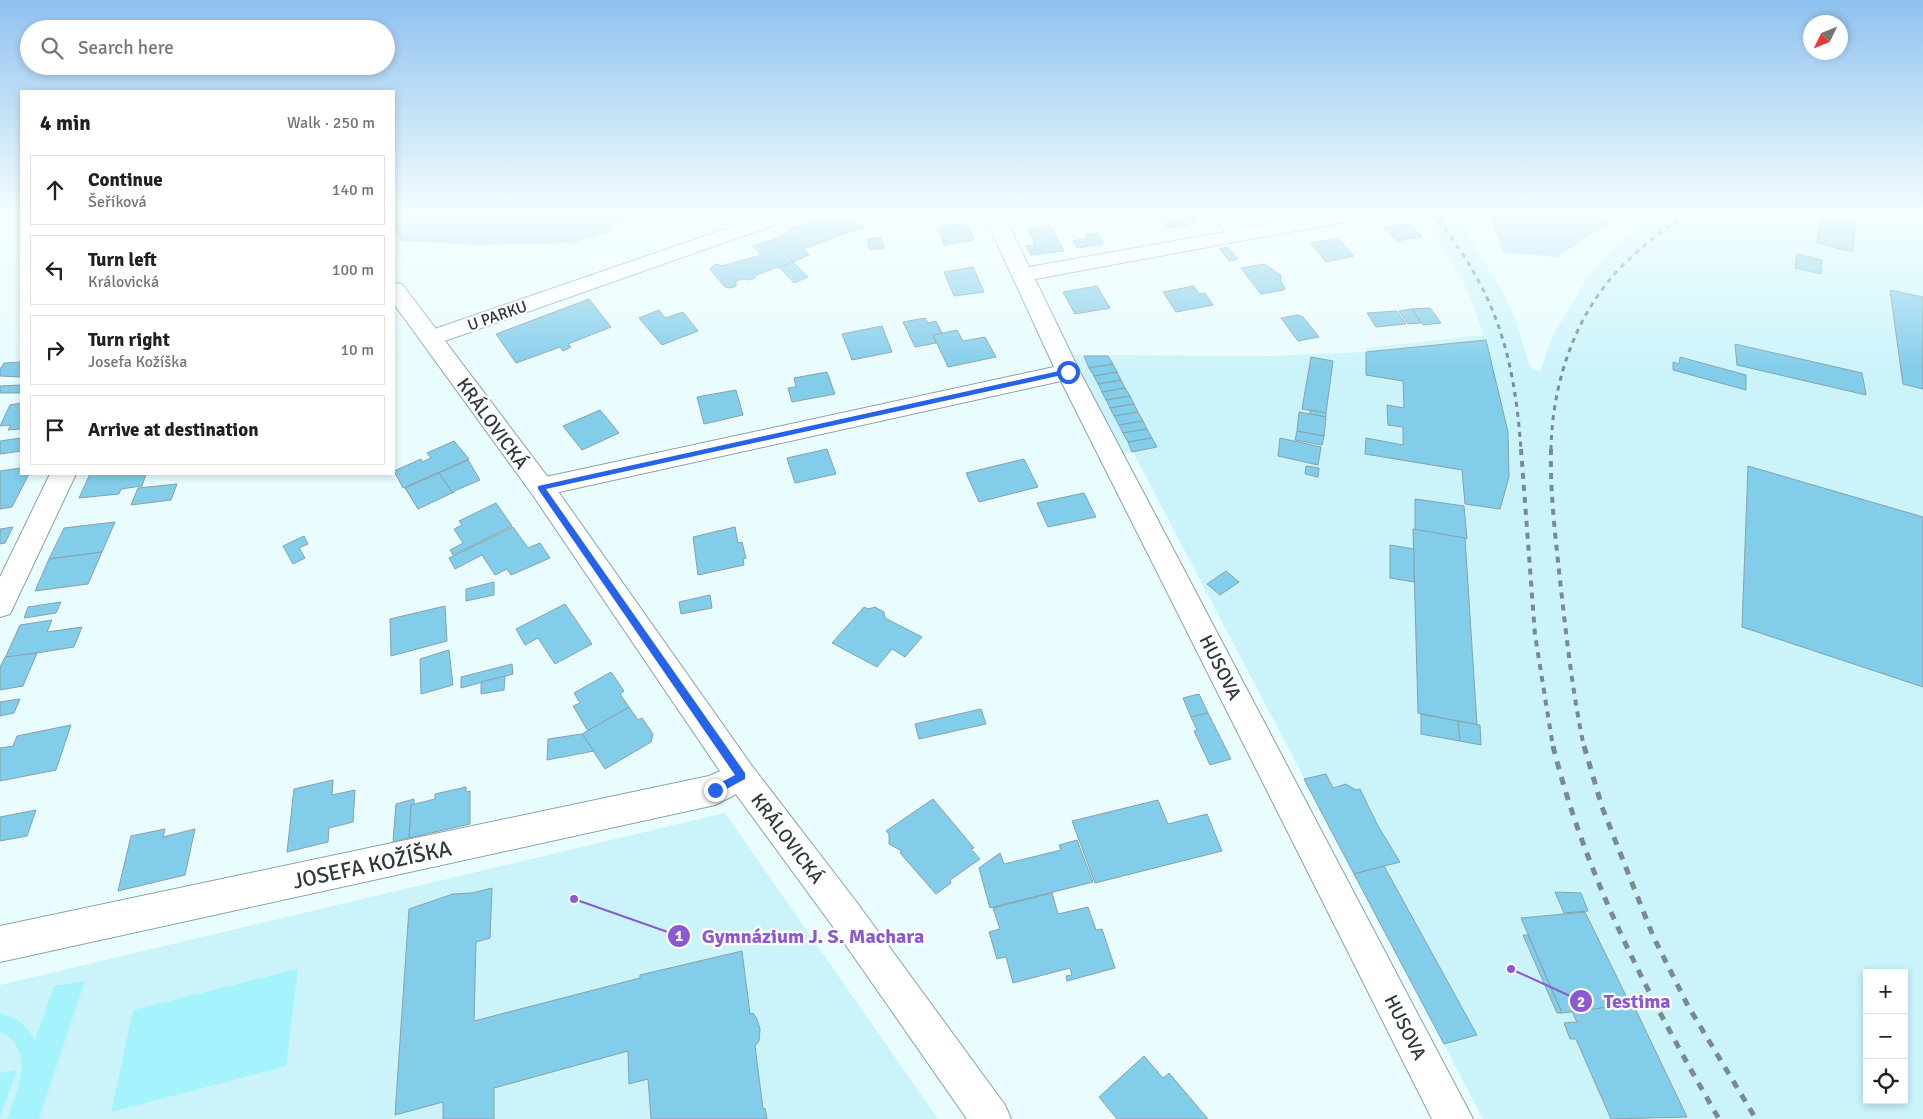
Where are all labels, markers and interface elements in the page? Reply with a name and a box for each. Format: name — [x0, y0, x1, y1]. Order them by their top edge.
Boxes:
north arrow — [1803, 15, 1848, 60]
search box — [20, 20, 395, 75]
icon: search — [38, 34, 66, 62]
text: Search here — [78, 36, 174, 60]
text: 4 min — [40, 110, 91, 136]
text: Walk · 250 m — [287, 113, 375, 133]
text: Continue — [88, 168, 163, 192]
icon: ahead — [41, 176, 69, 204]
text: 140 m — [332, 180, 374, 200]
text: Šeříková — [88, 192, 147, 212]
text: Turn left — [88, 248, 157, 272]
icon: left — [41, 256, 69, 284]
text: 100 m — [332, 260, 374, 280]
text: Královická — [88, 272, 159, 292]
street label: U PARKU — [465, 296, 530, 335]
text: Turn right — [88, 328, 170, 352]
icon: right — [41, 336, 69, 364]
text: 10 m — [340, 340, 374, 360]
text: Josefa Kožíška — [88, 352, 187, 372]
route start — [1057, 361, 1080, 384]
street label: KRÁLOVICKÁ — [451, 373, 534, 474]
icon: arrive — [41, 416, 69, 444]
text: Arrive at destination — [88, 418, 259, 442]
street label: HUSOVA — [1194, 631, 1247, 704]
route end — [704, 779, 727, 802]
street label: KRÁLOVICKÁ — [745, 789, 829, 889]
street label: JOSEFA KOŽÍŠKA — [290, 834, 455, 895]
callout: Gymnázium J. S. Machara — [666, 918, 934, 953]
text: Gymnázium J. S. Machara — [702, 924, 924, 949]
text: 1 — [675, 927, 683, 945]
map controls — [1863, 969, 1908, 1104]
button: + — [1863, 969, 1908, 1014]
callout: Testima — [1569, 984, 1681, 1019]
text: Testima — [1603, 989, 1671, 1014]
street label: HUSOVA — [1379, 991, 1432, 1064]
text: 2 — [1577, 993, 1585, 1011]
button: − — [1863, 1014, 1908, 1059]
button: locate — [1863, 1059, 1908, 1104]

